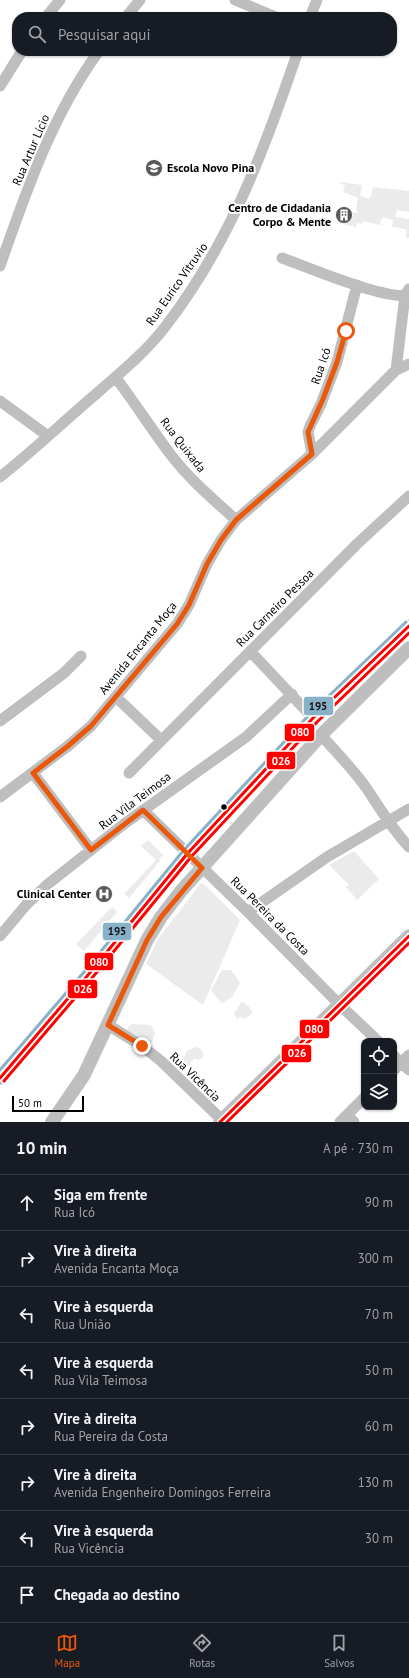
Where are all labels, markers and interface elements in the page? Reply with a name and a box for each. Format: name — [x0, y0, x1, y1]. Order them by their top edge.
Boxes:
search box — [12, 12, 397, 56]
icon: search — [26, 23, 48, 45]
text: Pesquisar aqui — [58, 25, 150, 44]
street label: Rua Artur Lício — [9, 112, 52, 188]
school or university icon: Escola Novo Pina — [144, 158, 164, 178]
place label: Escola Novo Pina — [167, 160, 254, 175]
place label: Centro de Cidadania Corpo & Mente — [228, 200, 331, 229]
building icon: Centro de Cidadania Corpo & Mente — [334, 205, 354, 225]
street label: Rua Eurico Vitruvio — [143, 240, 211, 328]
route start — [337, 322, 355, 340]
street label: Rua Icó — [307, 346, 334, 386]
street label: Rua Quixada — [157, 414, 209, 475]
street label: Rua Carneiro Pessoa — [233, 566, 317, 650]
street label: Avenida Encanta Moça — [96, 598, 180, 697]
line badge: 195 — [303, 696, 334, 716]
text: 195 — [309, 699, 327, 713]
line badge: 080 — [284, 723, 315, 742]
text: 080 — [291, 725, 309, 739]
line badge: 026 — [266, 751, 296, 770]
text: 026 — [272, 754, 290, 768]
street label: Rua Vila Teimosa — [96, 769, 174, 833]
unlabelled marker — [219, 802, 229, 812]
street label: Rua Pereira da Costa — [228, 873, 313, 958]
hospital icon: Clinical Center — [94, 884, 114, 904]
place label: Clinical Center — [17, 886, 92, 901]
line badge: 195 — [102, 922, 132, 941]
text: 195 — [108, 924, 126, 938]
line badge: 080 — [84, 952, 114, 971]
text: 080 — [90, 955, 108, 969]
line badge: 026 — [67, 979, 98, 999]
text: 026 — [74, 982, 92, 996]
line badge: 080 — [299, 1019, 330, 1039]
text: 080 — [305, 1022, 323, 1036]
route end — [133, 1037, 151, 1055]
map controls — [361, 1038, 397, 1110]
button: locate — [361, 1038, 397, 1074]
line badge: 026 — [281, 1044, 312, 1063]
text: 026 — [288, 1046, 306, 1060]
street label: Rua Vicência — [167, 1049, 224, 1105]
button: layers — [361, 1074, 397, 1110]
scale bar — [12, 1094, 84, 1113]
text: 50 m — [18, 1096, 42, 1110]
text: 10 min — [16, 1137, 67, 1159]
text: A pé · 730 m — [323, 1140, 393, 1157]
text: Siga em frente — [54, 1185, 147, 1204]
icon: ahead — [16, 1192, 38, 1214]
text: 90 m — [365, 1194, 393, 1211]
text: Rua Icó — [54, 1204, 95, 1221]
text: Vire à direita — [54, 1241, 137, 1260]
icon: right — [16, 1248, 38, 1270]
text: 300 m — [358, 1250, 393, 1267]
text: Avenida Encanta Moça — [54, 1260, 179, 1277]
text: Vire à esquerda — [54, 1297, 153, 1316]
icon: left — [16, 1304, 38, 1326]
text: 70 m — [365, 1306, 393, 1323]
text: Rua União — [54, 1316, 111, 1333]
text: Vire à esquerda — [54, 1353, 153, 1372]
icon: left — [16, 1360, 38, 1382]
text: 50 m — [365, 1362, 393, 1379]
text: Rua Vila Teimosa — [54, 1372, 147, 1389]
text: Vire à direita — [54, 1409, 137, 1428]
icon: right — [16, 1416, 38, 1438]
text: 60 m — [365, 1418, 393, 1435]
text: Rua Pereira da Costa — [54, 1428, 168, 1445]
text: Vire à direita — [54, 1465, 137, 1484]
icon: right — [16, 1472, 38, 1494]
text: 130 m — [358, 1474, 393, 1491]
text: Avenida Engenheiro Domingos Ferreira — [54, 1484, 271, 1501]
text: Vire à esquerda — [54, 1521, 153, 1540]
icon: left — [16, 1528, 38, 1550]
text: 30 m — [365, 1530, 393, 1547]
text: Rua Vicência — [54, 1540, 124, 1557]
icon: arrive — [16, 1584, 38, 1606]
text: Chegada ao destino — [54, 1585, 180, 1604]
tab: Mapa — [55, 1632, 80, 1670]
tab: Rotas — [189, 1632, 215, 1670]
tab: Salvos — [324, 1632, 354, 1670]

